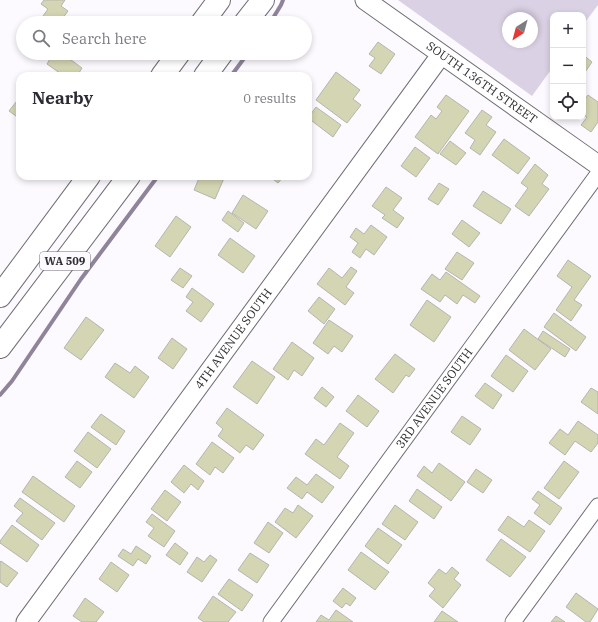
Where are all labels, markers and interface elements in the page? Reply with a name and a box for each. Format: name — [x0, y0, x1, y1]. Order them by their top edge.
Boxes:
north arrow — [502, 12, 538, 48]
map controls — [550, 12, 586, 120]
button: + — [550, 12, 586, 48]
search box — [16, 16, 312, 60]
icon: search — [30, 27, 52, 49]
text: Search here — [62, 29, 147, 48]
street label: SOUTH 136TH STREET — [424, 38, 540, 127]
button: − — [550, 48, 586, 84]
button: locate — [550, 84, 586, 120]
text: Nearby — [32, 87, 93, 109]
text: 0 results — [243, 90, 296, 107]
road number: WA 509 — [40, 252, 90, 270]
street label: 4TH AVENUE SOUTH — [191, 285, 275, 392]
street label: 3RD AVENUE SOUTH — [392, 345, 475, 451]

